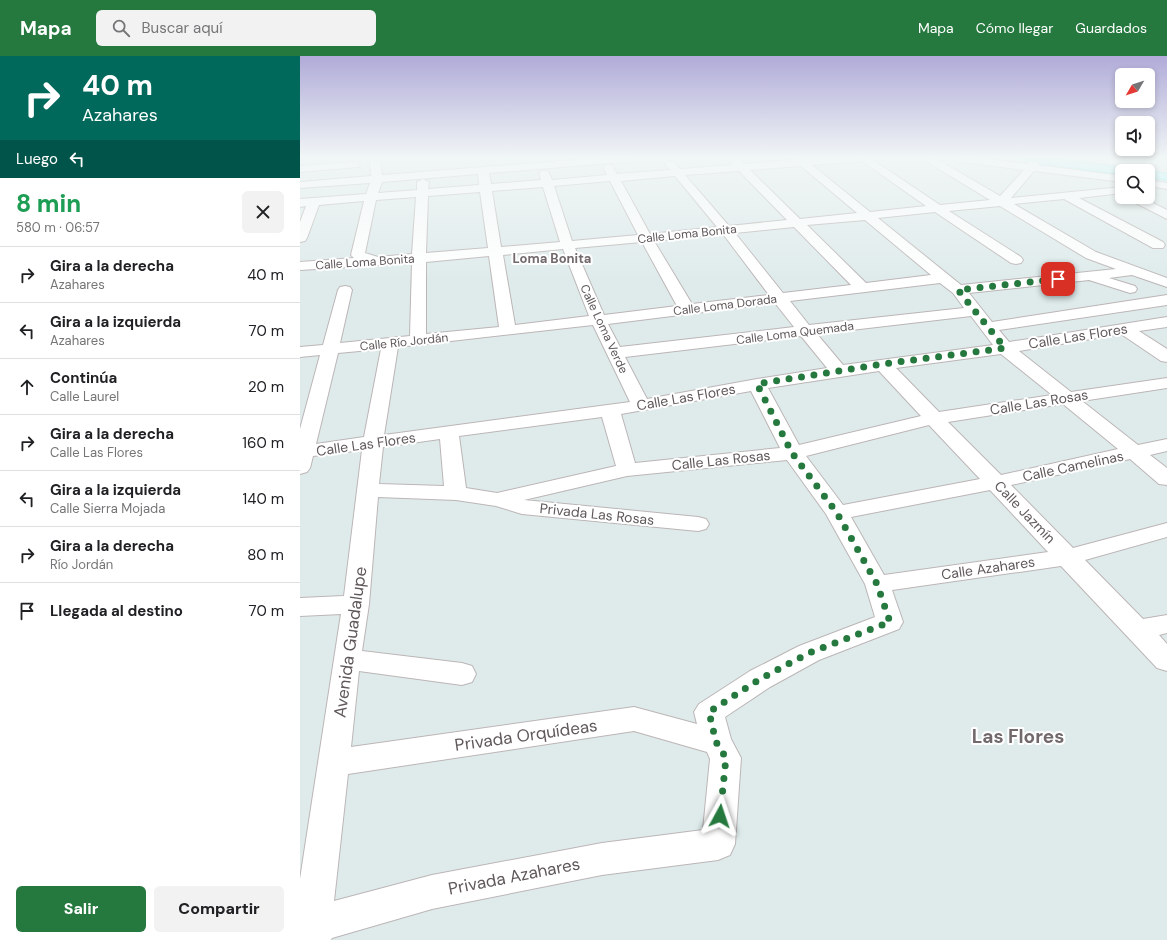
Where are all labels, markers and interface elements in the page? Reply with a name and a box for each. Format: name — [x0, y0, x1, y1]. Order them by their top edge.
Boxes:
search box — [96, 10, 376, 46]
text: Mapa — [20, 16, 72, 41]
icon: search — [110, 17, 132, 39]
text: Buscar aquí — [142, 18, 223, 38]
text: Mapa — [918, 19, 954, 37]
text: Cómo llegar — [976, 19, 1053, 37]
text: Guardados — [1075, 19, 1147, 37]
text: 40 m — [82, 67, 153, 104]
north arrow — [1115, 68, 1155, 108]
map controls — [1115, 68, 1155, 204]
icon: right — [16, 72, 68, 124]
text: Azahares — [82, 103, 158, 127]
button: sound — [1115, 116, 1155, 156]
icon: left — [66, 148, 88, 170]
text: Luego — [16, 149, 58, 169]
button: search — [1115, 164, 1155, 204]
text: 8 min — [16, 188, 81, 219]
button: close — [242, 191, 284, 233]
text: 580 m · 06:57 — [16, 219, 100, 236]
street label: Calle Loma Bonita — [637, 221, 737, 247]
district label: Loma Bonita — [513, 250, 591, 267]
street label: Calle Loma Bonita — [315, 251, 415, 273]
text: Gira a la derecha — [50, 256, 174, 276]
pin — [1041, 262, 1075, 296]
icon: right — [16, 264, 38, 286]
text: 40 m — [247, 265, 284, 285]
icon: arrive — [1047, 268, 1069, 290]
text: Azahares — [50, 276, 105, 293]
street label: Calle Loma Verde — [576, 282, 632, 376]
street label: Calle Loma Dorada — [672, 291, 778, 319]
text: Gira a la izquierda — [50, 312, 181, 332]
street label: Calle Loma Quemada — [735, 318, 855, 348]
street label: Calle Las Flores — [1027, 319, 1129, 353]
icon: left — [16, 320, 38, 342]
text: 70 m — [249, 321, 284, 341]
street label: Calle Río Jordán — [359, 329, 449, 355]
text: Azahares — [50, 332, 105, 349]
text: Continúa — [50, 368, 117, 388]
icon: ahead — [16, 376, 38, 398]
text: 20 m — [248, 377, 284, 397]
street label: Calle Las Flores — [635, 379, 737, 415]
street label: Calle Las Rosas — [989, 385, 1089, 419]
text: Calle Laurel — [50, 388, 119, 405]
text: Gira a la derecha — [50, 424, 174, 444]
street label: Calle Las Flores — [315, 428, 417, 460]
icon: right — [16, 432, 38, 454]
text: 160 m — [242, 433, 284, 453]
text: Calle Las Flores — [50, 444, 143, 461]
street label: Calle Las Rosas — [671, 446, 771, 474]
street label: Calle Camelinas — [1021, 447, 1125, 485]
street label: Calle Jazmín — [991, 477, 1059, 547]
text: Gira a la izquierda — [50, 480, 181, 500]
icon: left — [16, 488, 38, 510]
text: 140 m — [243, 489, 284, 509]
street label: Privada Las Rosas — [539, 499, 655, 529]
text: Calle Sierra Mojada — [50, 500, 165, 517]
text: Gira a la derecha — [50, 536, 174, 556]
icon: right — [16, 544, 38, 566]
text: 80 m — [247, 545, 284, 565]
street label: Calle Azahares — [940, 553, 1036, 583]
text: Río Jordán — [50, 556, 113, 573]
street label: Avenida Guadalupe — [328, 565, 372, 719]
icon: arrive — [16, 600, 38, 622]
text: Llegada al destino — [50, 601, 183, 621]
text: 70 m — [249, 601, 284, 621]
street label: Privada Orquídeas — [453, 714, 599, 756]
district label: Las Flores — [972, 724, 1064, 749]
position arrow — [699, 795, 741, 837]
street label: Privada Azahares — [446, 852, 582, 900]
button: Salir — [16, 886, 146, 932]
button: Compartir — [154, 886, 284, 932]

